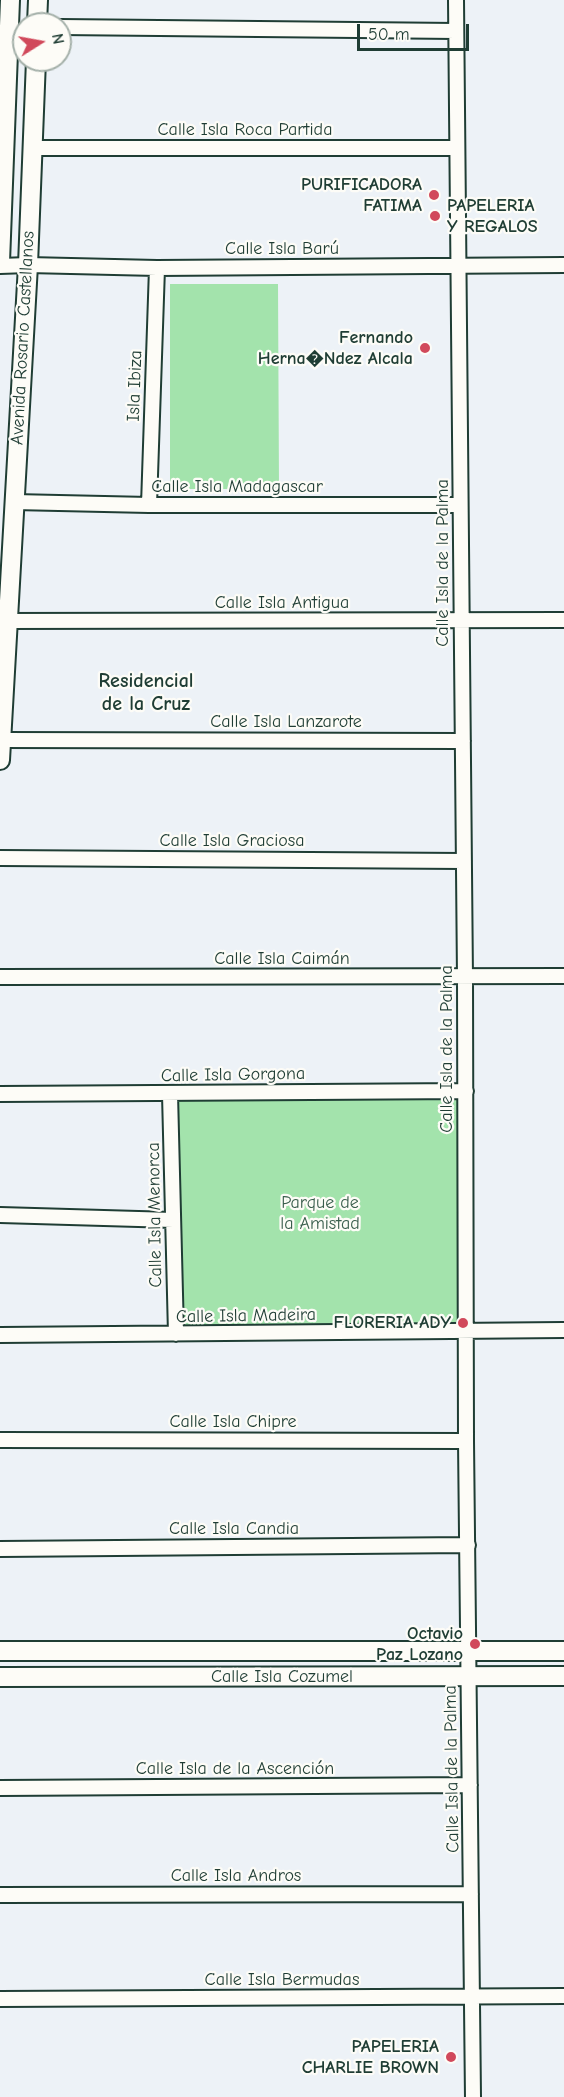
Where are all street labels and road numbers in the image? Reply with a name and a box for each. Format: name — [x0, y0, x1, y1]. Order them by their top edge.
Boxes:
street label: Calle Isla Roca Partida — [158, 119, 332, 141]
street label: Avenida Rosario Castellanos — [7, 230, 39, 446]
street label: Calle Isla Barú — [225, 238, 339, 260]
street label: Isla Ibiza — [123, 350, 147, 422]
street label: Calle Isla Madagascar — [151, 476, 323, 498]
street label: Calle Isla de la Palma — [432, 479, 454, 647]
street label: Calle Isla Antigua — [215, 592, 349, 614]
street label: Calle Isla Lanzarote — [210, 711, 362, 733]
street label: Calle Isla Graciosa — [160, 830, 304, 852]
street label: Calle Isla Caimán — [214, 948, 350, 970]
street label: Calle Isla de la Palma — [436, 965, 458, 1133]
street label: Calle Isla Gorgona — [161, 1063, 305, 1087]
street label: Calle Isla Menorca — [143, 1142, 167, 1288]
street label: Calle Isla Madeira — [176, 1304, 316, 1328]
street label: Calle Isla Chipre — [169, 1411, 297, 1433]
street label: Calle Isla Candia — [169, 1518, 299, 1540]
street label: Calle Isla Cozumel — [211, 1666, 353, 1688]
street label: Calle Isla de la Palma — [440, 1685, 464, 1853]
street label: Calle Isla de la Ascención — [136, 1758, 334, 1780]
street label: Calle Isla Andros — [171, 1865, 301, 1887]
street label: Calle Isla Bermudas — [205, 1969, 359, 1991]

